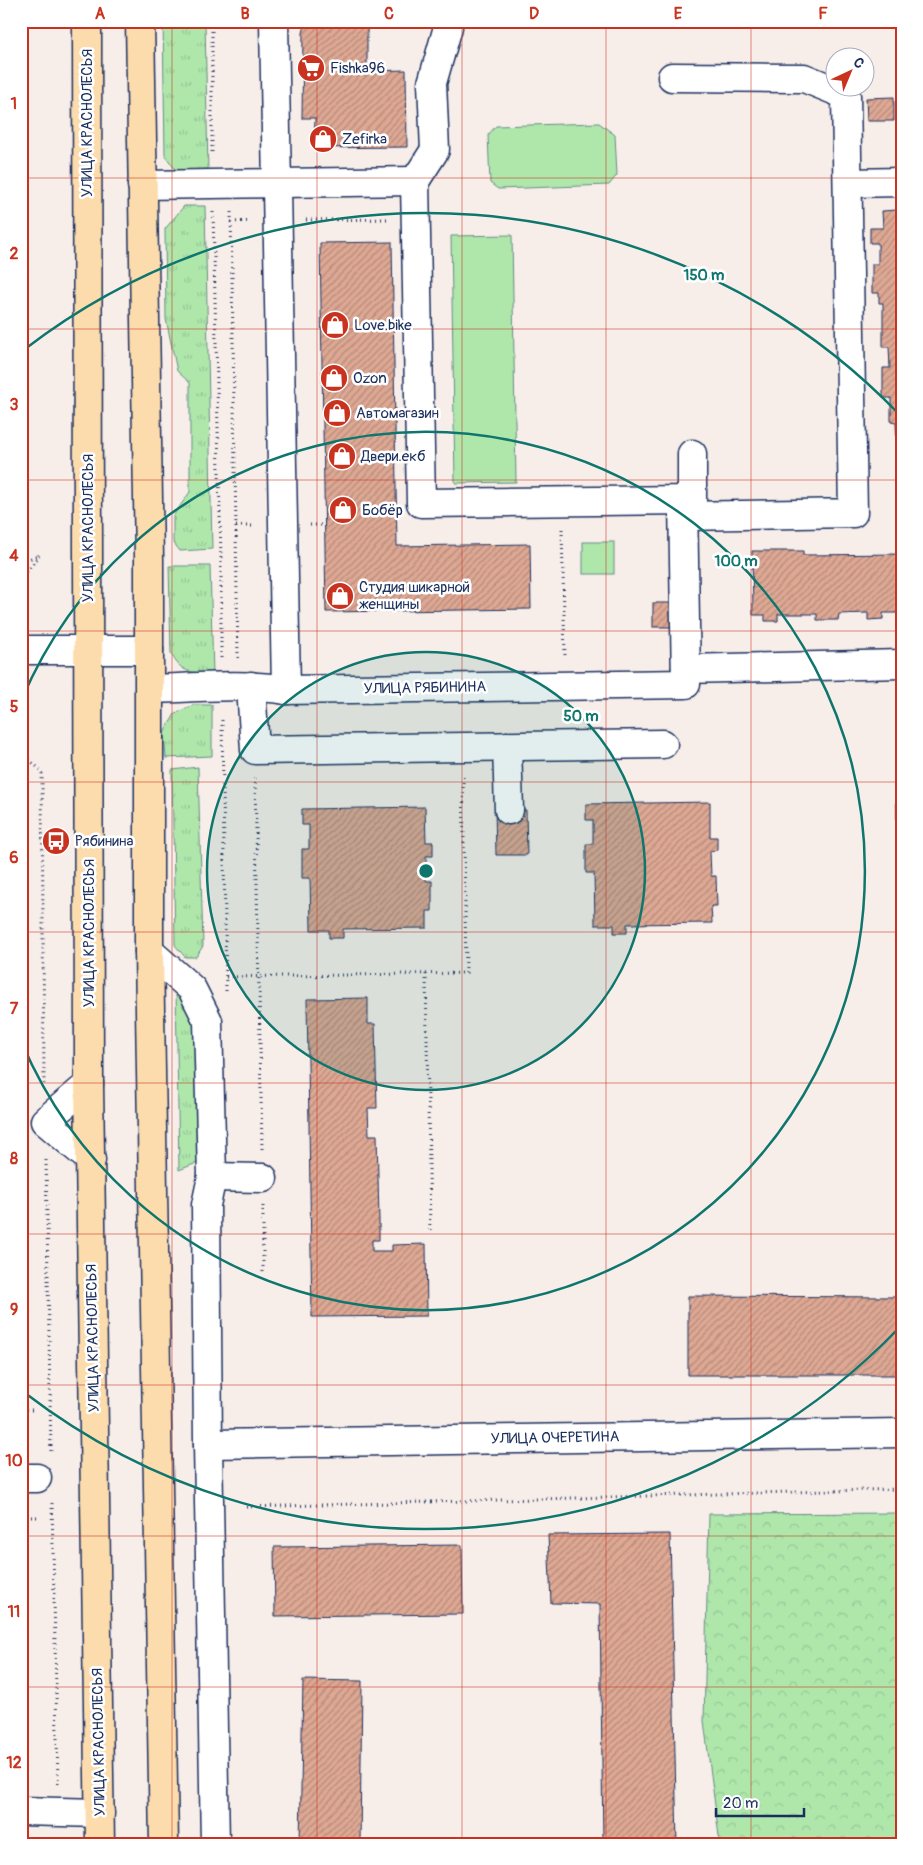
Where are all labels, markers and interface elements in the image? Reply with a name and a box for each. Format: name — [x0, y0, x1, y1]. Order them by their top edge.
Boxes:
text: A — [95, 4, 106, 24]
text: B — [240, 4, 250, 24]
text: C — [384, 4, 394, 24]
text: D — [529, 4, 539, 24]
text: E — [674, 4, 683, 24]
text: F — [818, 4, 828, 24]
north arrow — [826, 48, 876, 98]
street label: УЛИЦА КРАСНОЛЕСЬЯ — [78, 49, 97, 197]
supermarket icon: Fishka96 — [296, 53, 326, 83]
text: С — [850, 54, 868, 72]
place label: Fishka96 — [330, 59, 385, 78]
text: 1 — [11, 94, 17, 114]
shop icon: Zefirka — [308, 124, 338, 154]
place label: Zefirka — [342, 130, 387, 149]
text: 2 — [10, 244, 19, 264]
text: 150 m — [684, 266, 724, 285]
shop icon: Love.bike — [320, 310, 350, 340]
place label: Love.bike — [354, 316, 412, 335]
shop icon: Ozon — [319, 363, 349, 393]
place label: Ozon — [353, 369, 387, 388]
text: 3 — [10, 395, 19, 415]
shop icon: Автомагазин — [322, 398, 352, 428]
place label: Автомагазин — [356, 404, 439, 423]
shop icon: Двери.екб — [327, 441, 357, 471]
place label: Двери.екб — [360, 447, 426, 466]
street label: УЛИЦА КРАСНОЛЕСЬЯ — [79, 454, 98, 602]
shop icon: Бобёр — [328, 495, 358, 525]
place label: Бобёр — [362, 501, 403, 520]
text: 4 — [9, 546, 19, 566]
text: 100 m — [715, 552, 757, 571]
place label: Студия шикарной женщины — [359, 578, 470, 614]
shop icon: Студия шикарной женщины — [325, 581, 355, 611]
street label: УЛИЦА РЯБИНИНА — [364, 677, 487, 699]
text: 5 — [10, 697, 19, 717]
text: 50 m — [564, 707, 598, 726]
bus stop icon: Рябинина — [41, 826, 71, 856]
place label: Рябинина — [75, 832, 133, 851]
text: 6 — [9, 848, 19, 868]
street label: УЛИЦА КРАСНОЛЕСЬЯ — [80, 859, 99, 1007]
centre of rings — [417, 862, 435, 880]
text: 7 — [10, 999, 19, 1019]
text: 8 — [10, 1149, 18, 1169]
street label: УЛИЦА КРАСНОЛЕСЬЯ — [82, 1264, 104, 1412]
text: 9 — [10, 1300, 18, 1320]
street label: УЛИЦА ОЧЕРЕТИНА — [490, 1427, 620, 1449]
text: 10 — [5, 1451, 23, 1471]
text: 11 — [8, 1602, 20, 1622]
street label: УЛИЦА КРАСНОЛЕСЬЯ — [88, 1668, 110, 1816]
text: 12 — [6, 1753, 22, 1773]
scale bar — [716, 1785, 803, 1817]
text: 20 m — [723, 1794, 758, 1813]

